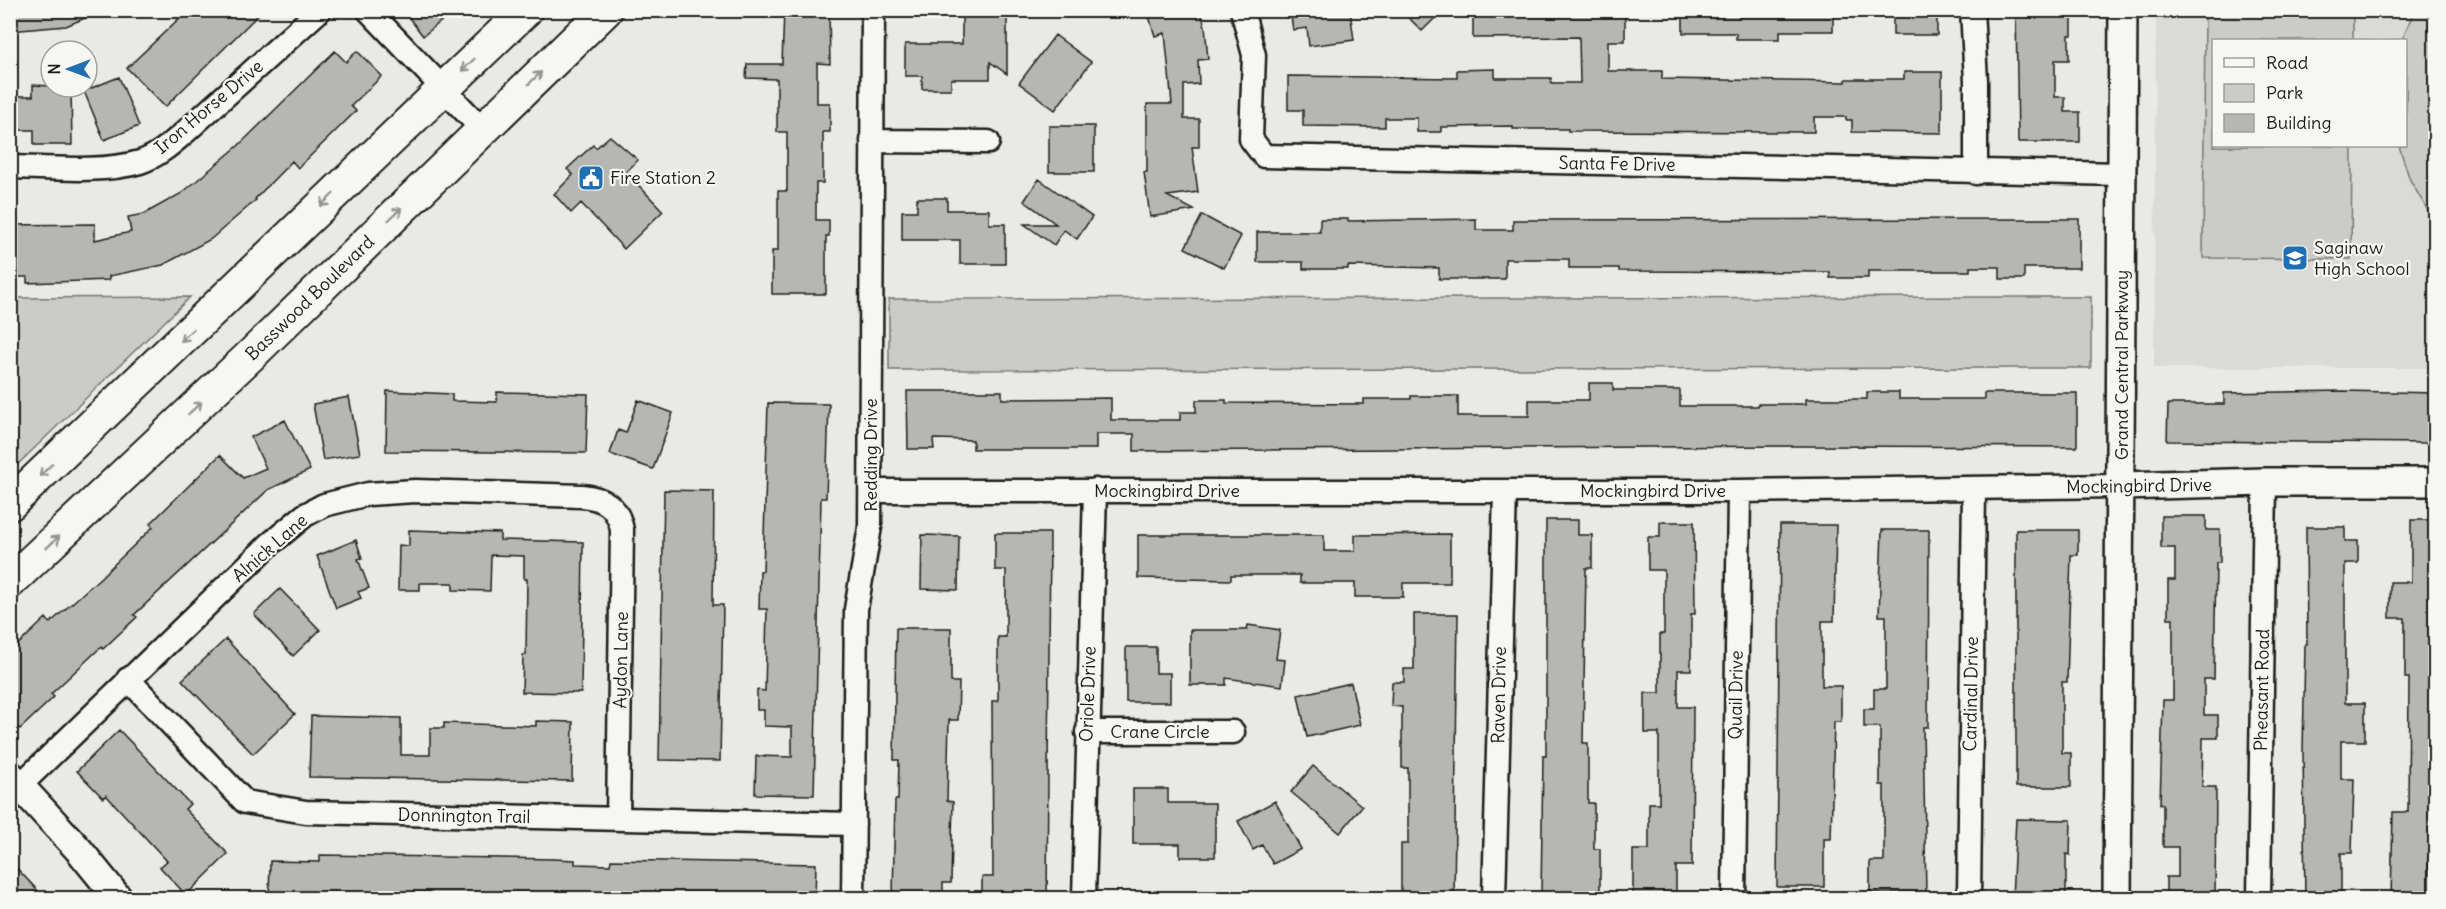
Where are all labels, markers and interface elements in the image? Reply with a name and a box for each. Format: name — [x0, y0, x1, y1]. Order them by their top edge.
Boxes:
north arrow — [39, 39, 99, 99]
legend — [2212, 39, 2407, 147]
text: Road — [2266, 51, 2309, 74]
street label: Iron Horse Drive — [150, 54, 268, 159]
one-way arrow — [461, 58, 476, 73]
text: N — [44, 63, 64, 75]
one-way arrow — [527, 72, 542, 86]
text: Park — [2266, 81, 2303, 104]
text: Building — [2266, 111, 2331, 134]
street label: Santa Fe Drive — [1558, 151, 1676, 176]
public building icon: Fire Station 2 — [576, 163, 606, 193]
place label: Fire Station 2 — [610, 166, 716, 189]
one-way arrow — [320, 193, 335, 207]
one-way arrow — [388, 207, 403, 222]
street label: Basswood Boulevard — [240, 230, 379, 365]
place label: Saginaw High School — [2314, 236, 2410, 280]
school or university icon: Saginaw High School — [2280, 243, 2310, 273]
street label: Grand Central Parkway — [2110, 270, 2133, 460]
one-way arrow — [179, 328, 194, 342]
street label: Redding Drive — [859, 398, 882, 512]
one-way arrow — [187, 401, 202, 416]
one-way arrow — [38, 463, 53, 477]
street label: Mockingbird Drive — [2066, 473, 2212, 498]
street label: Mockingbird Drive — [1094, 479, 1240, 502]
street label: Mockingbird Drive — [1580, 479, 1726, 502]
street label: Alnick Lane — [227, 509, 312, 587]
one-way arrow — [45, 536, 60, 550]
street label: Aydon Lane — [608, 611, 633, 709]
street label: Pheasant Road — [2249, 628, 2274, 751]
street label: Cardinal Drive — [1958, 636, 1983, 752]
street label: Oriole Drive — [1074, 646, 1101, 742]
street label: Raven Drive — [1486, 646, 1511, 744]
street label: Quail Drive — [1723, 650, 1748, 740]
street label: Crane Circle — [1110, 720, 1210, 743]
street label: Donnington Trail — [397, 803, 531, 828]

